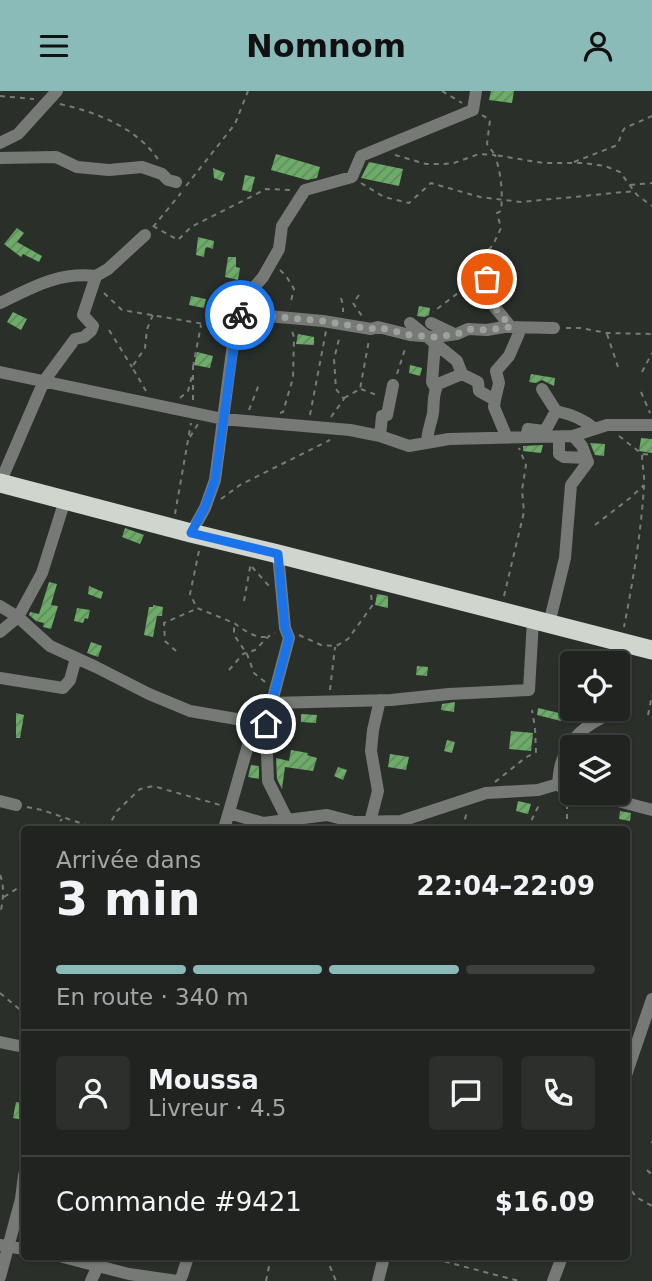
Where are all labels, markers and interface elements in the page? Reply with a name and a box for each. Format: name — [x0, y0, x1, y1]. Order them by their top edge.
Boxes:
icon: menu — [35, 27, 73, 65]
text: Nomnom — [246, 27, 406, 65]
icon: person — [579, 27, 617, 65]
pin — [457, 249, 517, 309]
icon: bag — [468, 260, 506, 298]
courier — [205, 280, 275, 350]
icon: bike — [221, 296, 259, 334]
map controls — [560, 651, 630, 805]
button: locate — [560, 651, 630, 721]
pin — [236, 694, 296, 754]
icon: home — [247, 705, 285, 743]
button: layers — [560, 735, 630, 805]
text: Arrivée dans — [56, 847, 201, 873]
text: 22:04–22:09 — [416, 871, 595, 901]
text: 3 min — [56, 872, 200, 926]
text: En route · 340 m — [56, 984, 249, 1010]
button: person — [56, 1056, 130, 1130]
button: chat — [429, 1056, 503, 1130]
button: phone — [521, 1056, 595, 1130]
text: Moussa — [148, 1065, 259, 1095]
text: Livreur · 4.5 — [148, 1095, 286, 1121]
text: Commande #9421 — [56, 1187, 302, 1217]
text: $16.09 — [495, 1187, 595, 1217]

